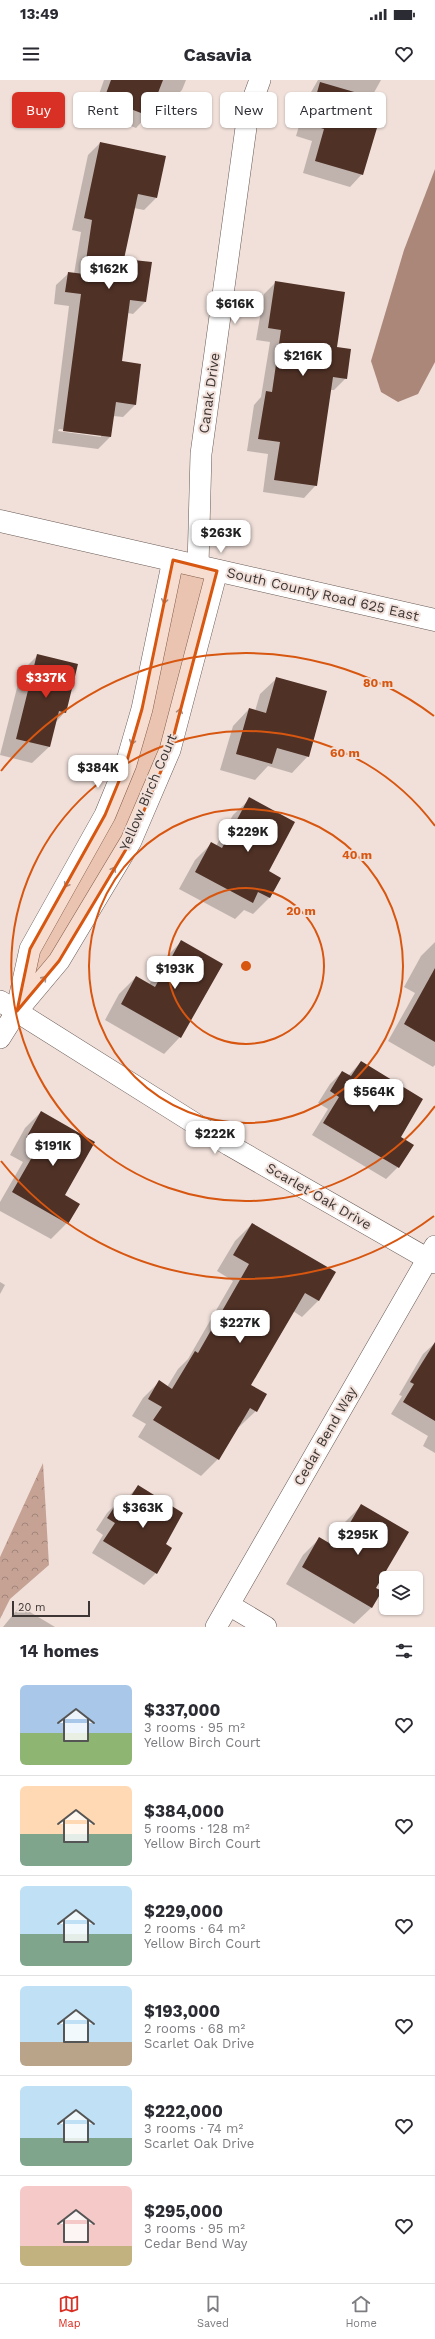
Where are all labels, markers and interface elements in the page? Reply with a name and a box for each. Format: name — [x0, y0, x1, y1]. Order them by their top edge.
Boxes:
text: 13:49 — [20, 5, 59, 23]
icon: menu — [20, 43, 42, 65]
icon: heart — [393, 43, 415, 65]
text: Casavia — [183, 44, 252, 65]
chip: Buy — [12, 92, 65, 128]
chip: Rent — [73, 92, 133, 128]
chip: Filters — [141, 92, 212, 128]
chip: New — [220, 92, 277, 128]
chip: Apartment — [285, 92, 386, 128]
pin: $162K — [81, 256, 137, 290]
text: $162K — [90, 261, 128, 276]
pin: $616K — [207, 291, 263, 325]
text: $616K — [216, 296, 254, 311]
pin: $216K — [275, 343, 331, 377]
text: $216K — [284, 348, 322, 363]
street label: Canak Drive — [195, 352, 223, 434]
pin: $263K — [193, 520, 249, 554]
text: $263K — [201, 525, 241, 540]
street label: South County Road 625 East — [225, 564, 421, 624]
one-way arrow — [161, 591, 169, 604]
pin: $337K — [18, 665, 74, 699]
text: $337K — [26, 670, 66, 685]
text: 80 m — [363, 676, 393, 690]
one-way arrow — [176, 708, 183, 721]
street label: Yellow Birch Court — [116, 731, 180, 853]
one-way arrow — [129, 732, 136, 745]
text: 60 m — [330, 746, 360, 760]
pin: $384K — [70, 755, 126, 789]
text: $384K — [77, 760, 119, 775]
pin: $229K — [220, 819, 276, 853]
text: $229K — [228, 824, 268, 839]
text: 40 m — [342, 848, 372, 862]
one-way arrow — [109, 866, 117, 878]
one-way arrow — [63, 876, 71, 888]
text: 20 m — [286, 904, 316, 918]
pin: $193K — [147, 956, 203, 990]
centre of rings — [239, 959, 253, 973]
text: $193K — [156, 961, 194, 976]
one-way arrow — [38, 976, 47, 987]
pin: $564K — [346, 1079, 402, 1113]
text: $564K — [353, 1084, 395, 1099]
pin: $222K — [187, 1121, 243, 1155]
text: $222K — [195, 1126, 235, 1141]
pin: $191K — [25, 1133, 81, 1167]
text: $191K — [35, 1138, 71, 1153]
street label: Scarlet Oak Drive — [264, 1159, 374, 1233]
pin: $227K — [212, 1310, 268, 1344]
text: $227K — [220, 1315, 260, 1330]
street label: Cedar Bend Way — [290, 1383, 360, 1488]
pin: $363K — [115, 1495, 171, 1529]
text: $363K — [123, 1500, 163, 1515]
pin: $295K — [330, 1522, 386, 1556]
text: $295K — [338, 1527, 378, 1542]
map controls — [379, 1571, 423, 1615]
button: layers — [379, 1571, 423, 1615]
scale bar — [12, 1599, 90, 1618]
text: 20 m — [18, 1601, 46, 1614]
icon: filters — [393, 1640, 415, 1662]
text: 14 homes — [20, 1641, 99, 1661]
text: $337,000 — [144, 1700, 221, 1720]
icon: home — [52, 1701, 100, 1749]
icon: heart — [393, 1714, 415, 1736]
text: 3 rooms · 95 m² — [144, 1720, 245, 1735]
text: Yellow Birch Court — [144, 1735, 260, 1750]
text: $384,000 — [144, 1801, 224, 1821]
icon: home — [52, 1802, 100, 1850]
icon: heart — [393, 1815, 415, 1837]
text: 5 rooms · 128 m² — [144, 1821, 250, 1836]
text: Yellow Birch Court — [144, 1836, 260, 1851]
text: $229,000 — [144, 1901, 223, 1921]
icon: home — [52, 1902, 100, 1950]
icon: heart — [393, 1915, 415, 1937]
text: 2 rooms · 64 m² — [144, 1921, 245, 1936]
text: Yellow Birch Court — [144, 1936, 260, 1951]
text: $193,000 — [144, 2001, 220, 2021]
icon: home — [52, 2002, 100, 2050]
icon: heart — [393, 2015, 415, 2037]
text: 2 rooms · 68 m² — [144, 2021, 245, 2036]
text: Scarlet Oak Drive — [144, 2036, 254, 2051]
text: $222,000 — [144, 2101, 223, 2121]
icon: home — [52, 2102, 100, 2150]
icon: heart — [393, 2115, 415, 2137]
text: 3 rooms · 74 m² — [144, 2121, 243, 2136]
text: Scarlet Oak Drive — [144, 2136, 254, 2151]
text: $295,000 — [144, 2201, 223, 2221]
icon: home — [52, 2202, 100, 2250]
icon: heart — [393, 2215, 415, 2237]
text: 3 rooms · 95 m² — [144, 2221, 245, 2236]
text: Cedar Bend Way — [144, 2236, 247, 2251]
tab: Map — [58, 2293, 81, 2330]
tab: Saved — [197, 2293, 229, 2330]
tab: Home — [345, 2293, 377, 2330]

